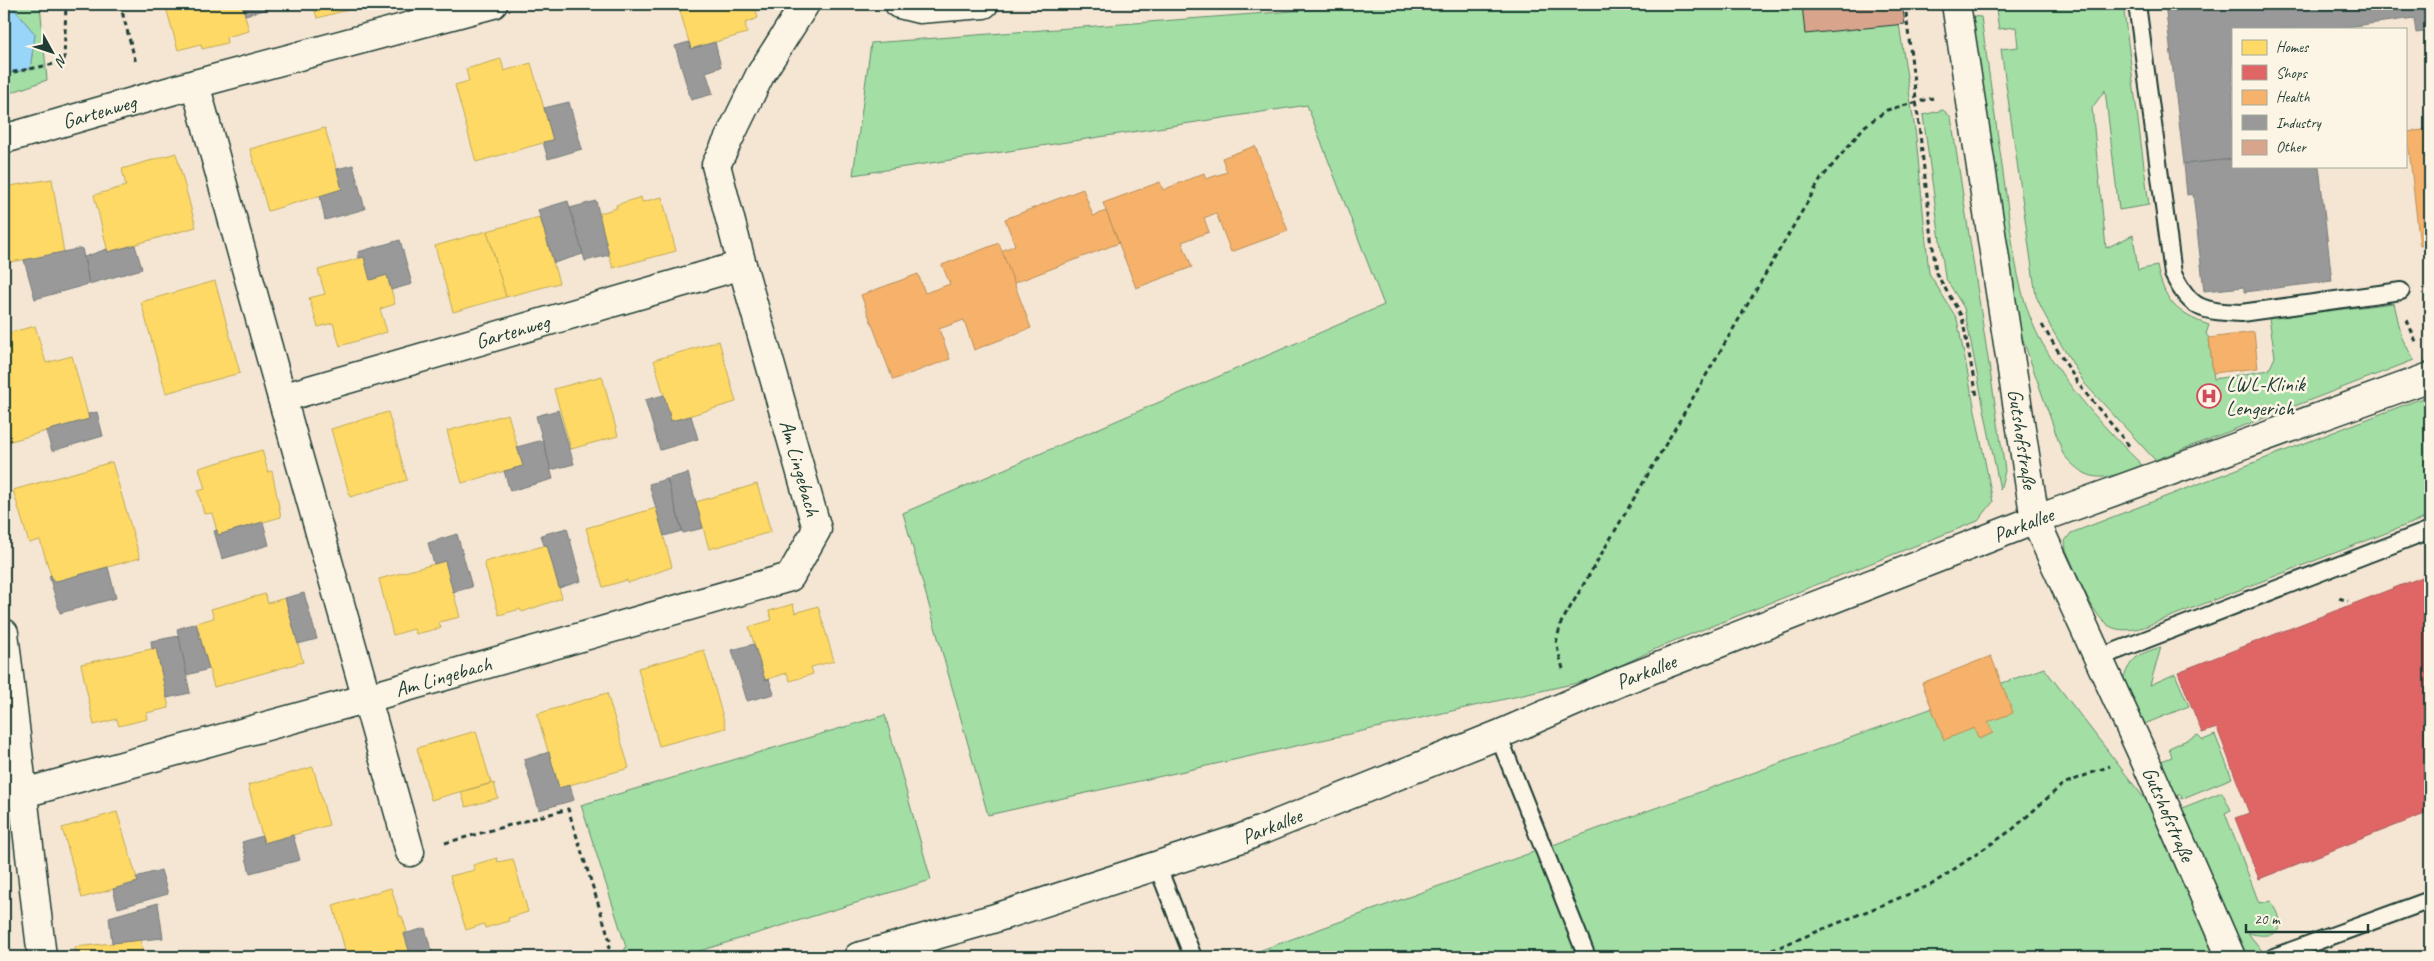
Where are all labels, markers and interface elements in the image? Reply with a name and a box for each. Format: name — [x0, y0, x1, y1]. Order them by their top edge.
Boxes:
north arrow — [28, 28, 78, 78]
legend — [2232, 28, 2406, 168]
text: Homes — [2276, 38, 2310, 57]
text: N — [51, 51, 71, 71]
text: Shops — [2276, 64, 2309, 83]
street label: Gartenweg — [59, 88, 140, 135]
text: Health — [2276, 88, 2310, 107]
text: Industry — [2276, 114, 2323, 133]
text: Other — [2276, 138, 2307, 157]
street label: Gartenweg — [472, 308, 553, 354]
place label: LWL-Klinik Lengerich — [2226, 371, 2306, 421]
hospital icon: LWL-Klinik Lengerich — [2196, 383, 2222, 409]
street label: Gutshofstraße — [2002, 387, 2043, 493]
street label: Am Lingebach — [774, 417, 826, 520]
street label: Parkallee — [1989, 501, 2059, 548]
street label: Parkallee — [1612, 647, 1682, 695]
street label: Am Lingebach — [392, 650, 495, 703]
street label: Gutshofstraße — [2136, 763, 2202, 867]
street label: Parkallee — [1238, 802, 1307, 850]
scale bar — [2246, 901, 2369, 933]
text: 20 m — [2254, 910, 2281, 929]

